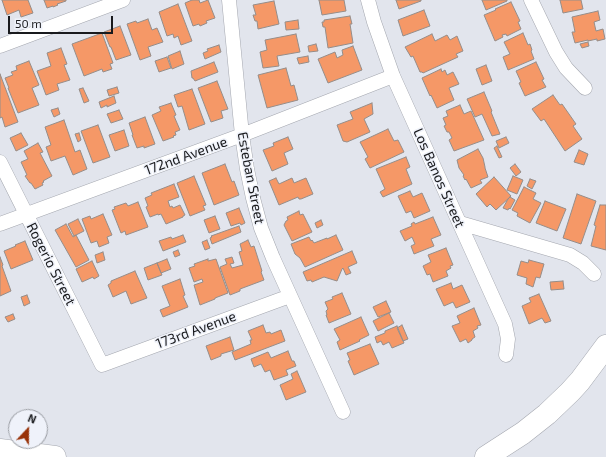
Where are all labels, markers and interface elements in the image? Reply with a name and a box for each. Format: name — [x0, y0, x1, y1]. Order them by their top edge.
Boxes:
scale bar — [10, 8, 115, 34]
text: 50 m — [15, 16, 42, 30]
street label: Los Banos Street — [410, 126, 468, 230]
street label: Esteban Street — [234, 130, 268, 226]
street label: 172nd Avenue — [142, 133, 230, 179]
street label: Rogerio Street — [23, 220, 79, 308]
street label: 173rd Avenue — [154, 308, 238, 352]
north arrow — [8, 409, 48, 449]
text: N — [26, 411, 38, 426]

